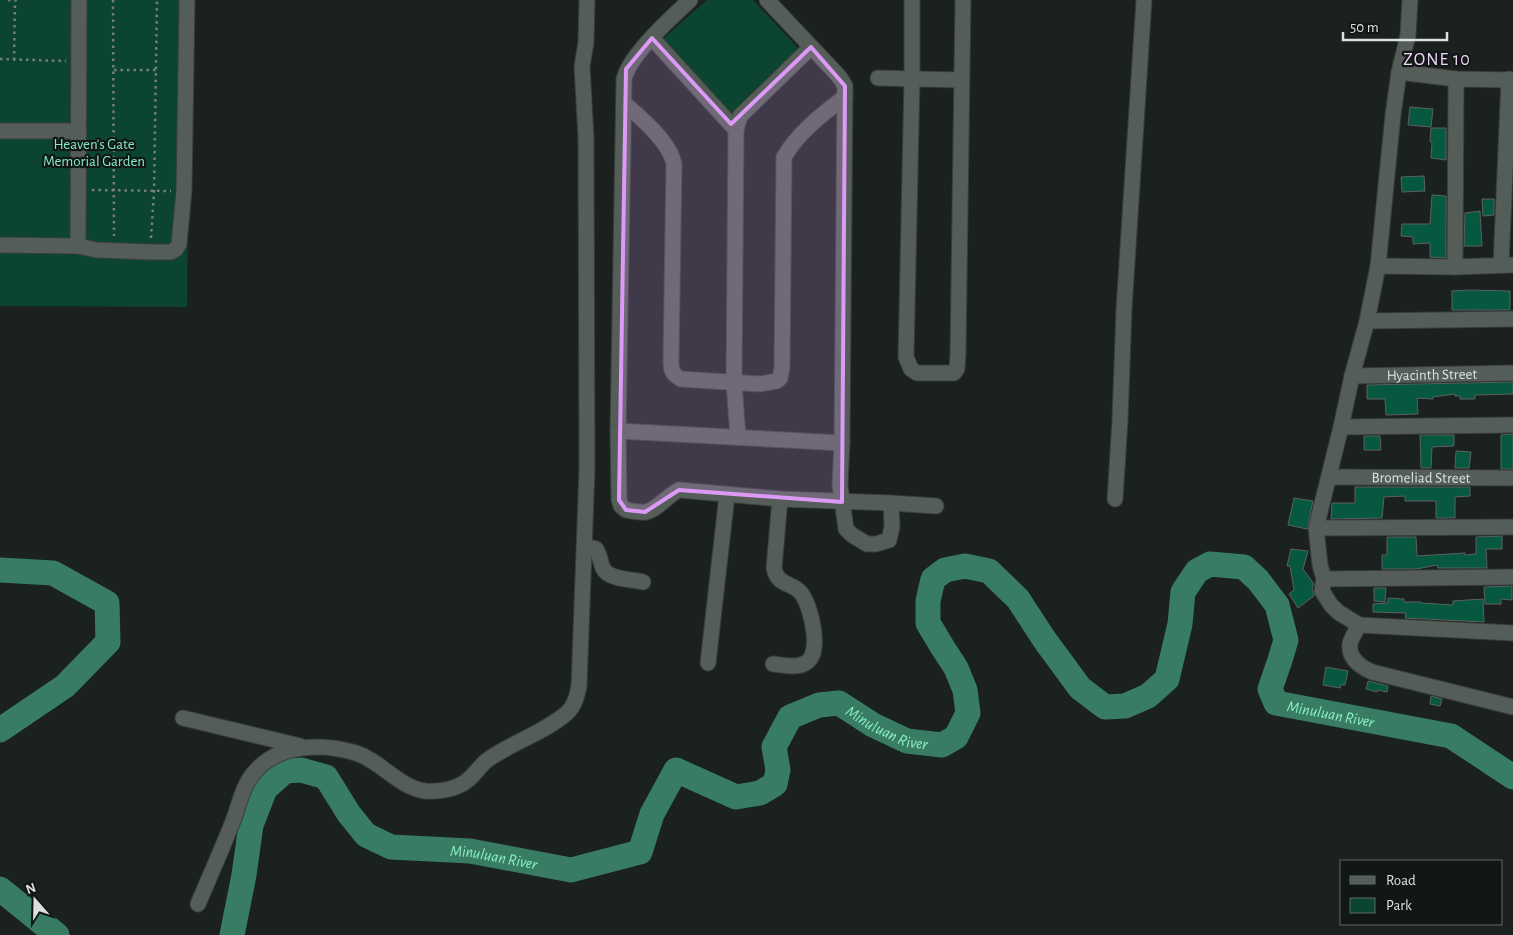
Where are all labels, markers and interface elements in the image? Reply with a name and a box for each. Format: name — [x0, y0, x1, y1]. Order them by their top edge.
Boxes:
scale bar — [1343, 10, 1447, 42]
text: 50 m — [1350, 20, 1379, 35]
district label: ZONE 10 — [1403, 51, 1471, 69]
park label: Heaven's Gate Memorial Garden — [43, 137, 145, 169]
street label: Hyacinth Street — [1387, 367, 1478, 383]
street label: Bromeliad Street — [1372, 470, 1471, 486]
water label: Minuluan River — [1286, 698, 1376, 731]
water label: Minuluan River — [843, 703, 929, 752]
water label: Minuluan River — [450, 843, 540, 873]
legend — [1340, 860, 1503, 925]
text: Road — [1386, 873, 1416, 888]
north arrow — [10, 875, 60, 925]
text: N — [24, 880, 38, 897]
text: Park — [1386, 898, 1412, 913]

